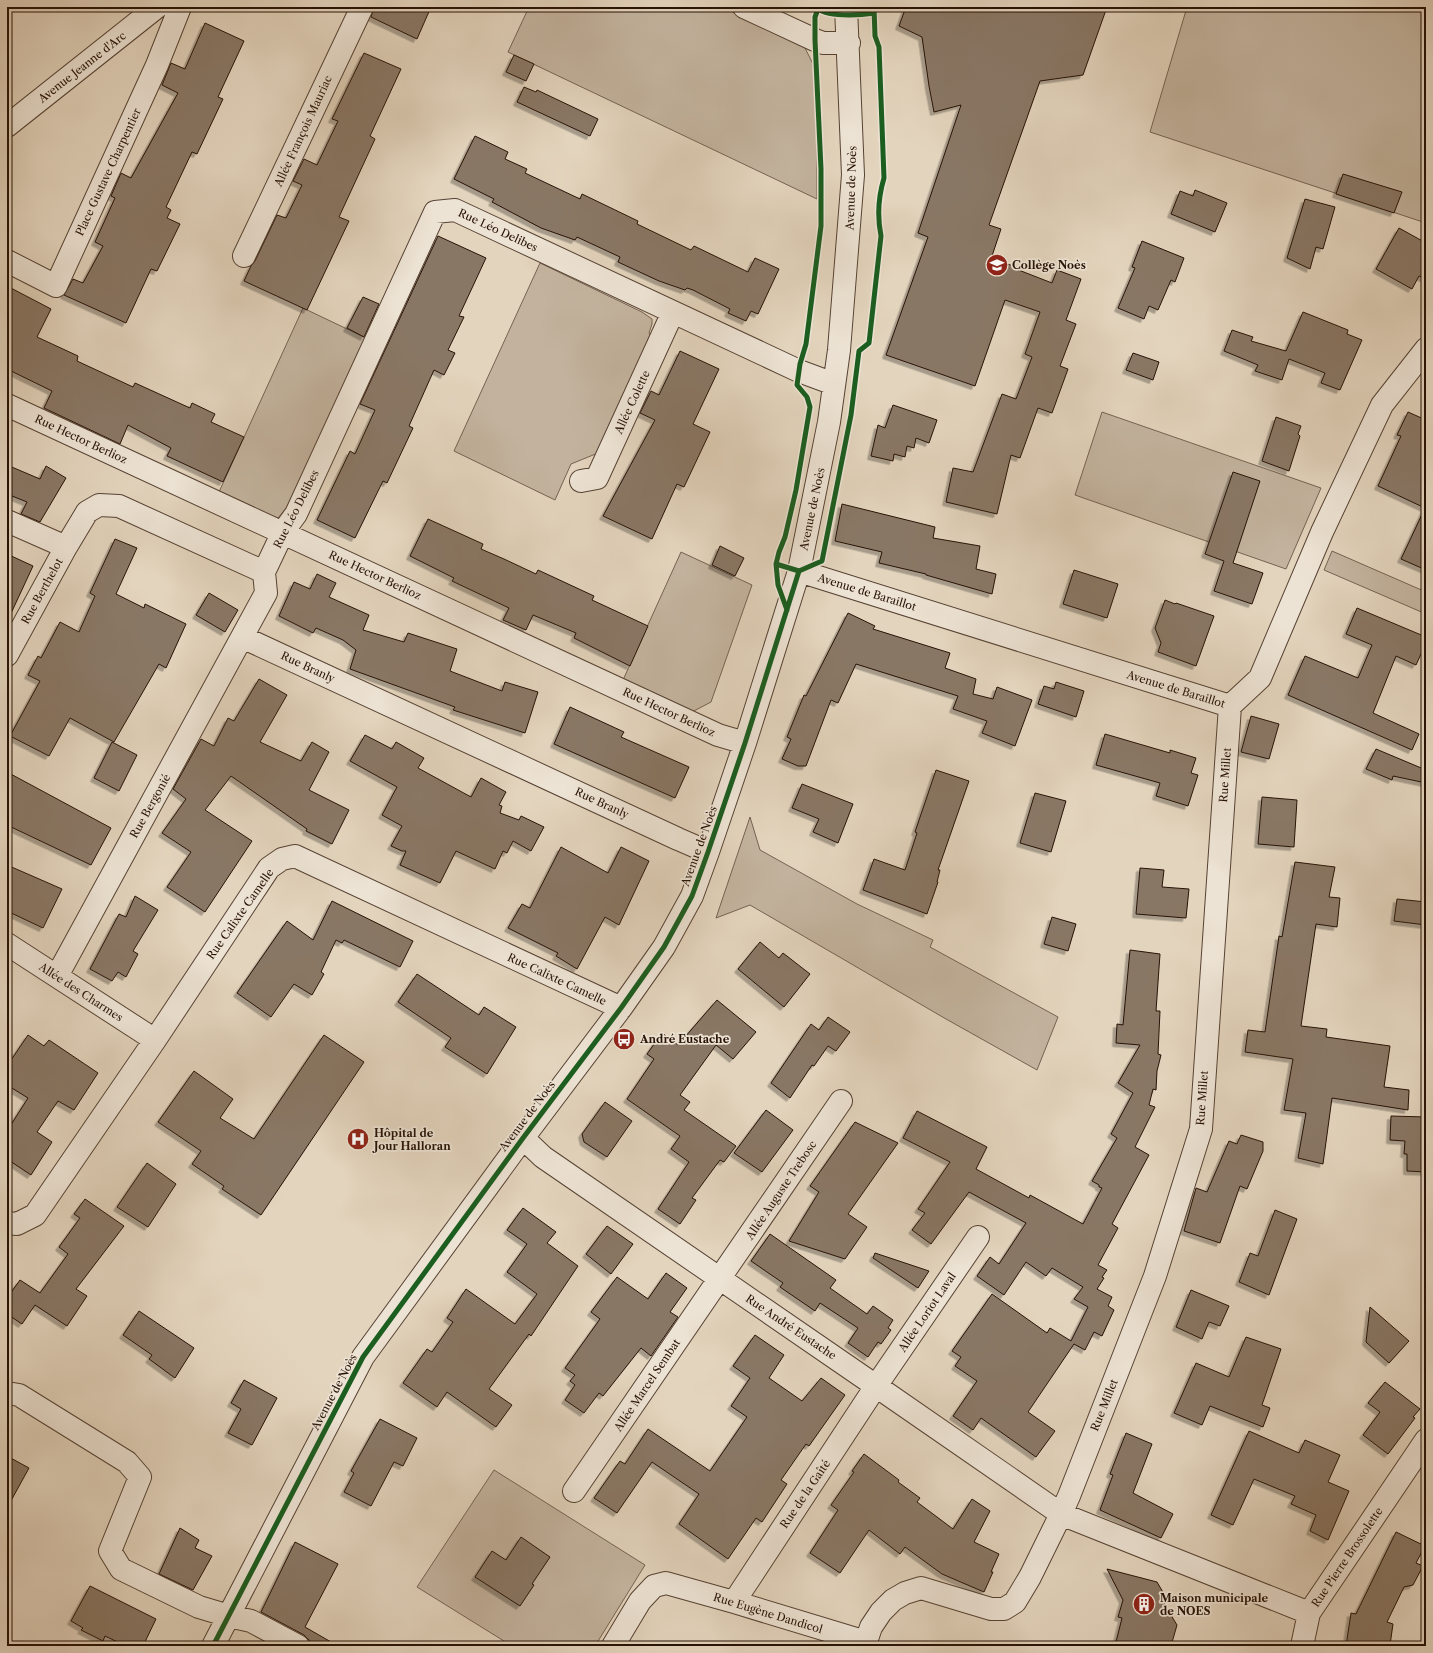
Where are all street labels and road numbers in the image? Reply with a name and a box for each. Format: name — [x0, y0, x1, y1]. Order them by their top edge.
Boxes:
street label: Avenue Jeanne d'Arc — [35, 28, 129, 106]
street label: Allée François Mauriac — [271, 73, 335, 190]
street label: Place Gustave Charpentier — [72, 106, 144, 238]
street label: Avenue de Noès — [842, 145, 859, 231]
street label: Rue Léo Delibes — [456, 205, 540, 255]
street label: Allée Colette — [611, 368, 653, 437]
street label: Rue Hector Berlioz — [32, 411, 130, 467]
street label: Avenue de Noès — [796, 466, 828, 553]
street label: Rue Léo Delibes — [270, 467, 322, 551]
street label: Rue Hector Berlioz — [326, 547, 424, 603]
street label: Rue Berthelot — [18, 555, 66, 626]
street label: Avenue de Baraillot — [815, 570, 918, 614]
street label: Rue Branly — [279, 648, 338, 686]
street label: Avenue de Baraillot — [1124, 667, 1227, 711]
street label: Rue Hector Berlioz — [620, 684, 718, 740]
street label: Rue Millet — [1216, 747, 1234, 803]
street label: Rue Bergonié — [127, 771, 173, 841]
street label: Rue Branly — [573, 784, 632, 822]
street label: Avenue de Noès — [678, 804, 720, 889]
street label: Rue Calixte Camelle — [203, 866, 277, 962]
street label: Rue Calixte Camelle — [505, 950, 609, 1008]
street label: Allée des Charmes — [35, 959, 126, 1025]
street label: Rue Millet — [1193, 1070, 1211, 1126]
street label: Avenue de Noès — [495, 1078, 558, 1155]
street label: Allée Auguste Trebosc — [742, 1138, 819, 1243]
street label: Allée Loriot Laval — [895, 1269, 959, 1355]
street label: Rue André Eustache — [743, 1291, 839, 1363]
street label: Allée Marcel Sembat — [610, 1336, 683, 1435]
street label: Avenue de Noès — [308, 1351, 360, 1433]
street label: Rue Millet — [1087, 1377, 1121, 1433]
street label: Rue de la Gaîté — [777, 1457, 833, 1531]
street label: Rue Pierre Brossolette — [1308, 1504, 1386, 1610]
street label: Rue Eugène Dandicol — [712, 1590, 825, 1637]

